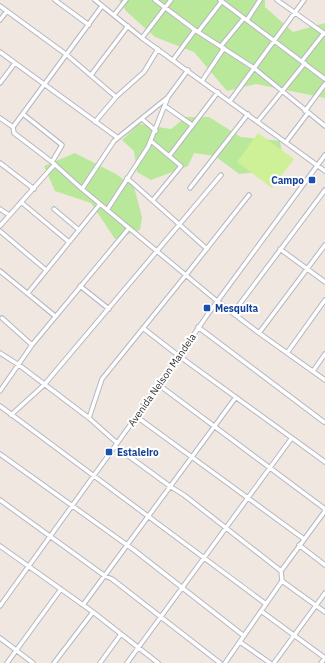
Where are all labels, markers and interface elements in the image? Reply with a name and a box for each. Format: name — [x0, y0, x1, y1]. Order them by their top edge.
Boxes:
place label: Campo — [271, 174, 304, 187]
marker: Campo — [307, 175, 317, 185]
place label: Mesquita — [215, 302, 259, 315]
marker: Mesquita — [202, 303, 212, 313]
street label: Avenida Nelson Mandela — [125, 330, 199, 429]
place label: Estaleiro — [117, 446, 159, 459]
marker: Estaleiro — [104, 447, 114, 457]

